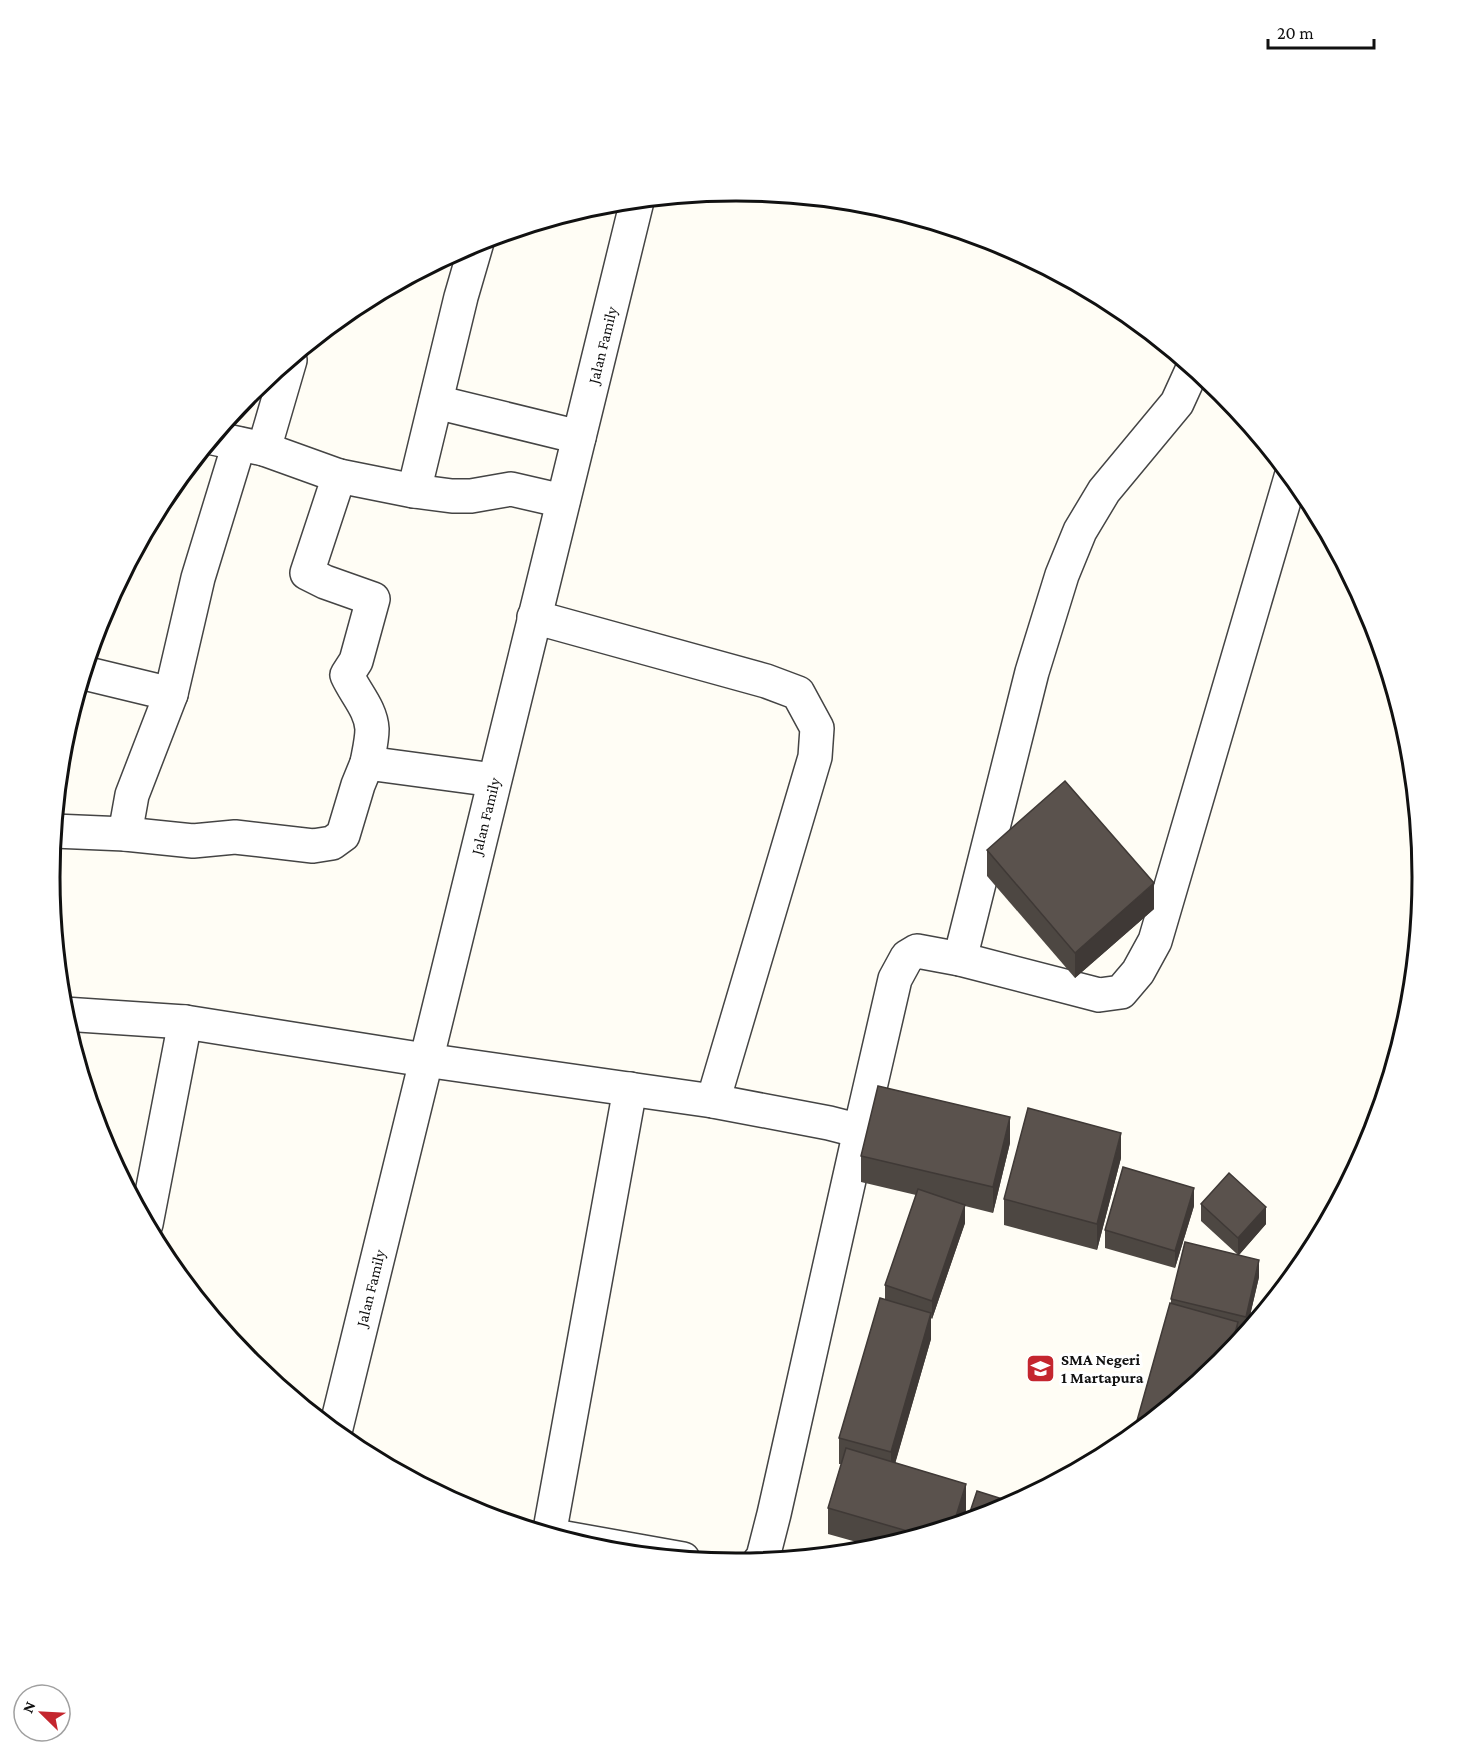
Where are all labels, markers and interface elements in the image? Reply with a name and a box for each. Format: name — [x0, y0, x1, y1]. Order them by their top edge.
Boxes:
scale bar — [1268, 12, 1374, 50]
text: 20 m — [1277, 23, 1314, 43]
street label: Jalan Family — [584, 304, 621, 388]
street label: Jalan Family — [467, 775, 504, 859]
street label: Jalan Family — [352, 1247, 389, 1331]
place label: SMA Negeri 1 Martapura — [1061, 1351, 1144, 1386]
school or university icon: SMA Negeri 1 Martapura — [1024, 1352, 1056, 1384]
north arrow — [12, 1683, 72, 1743]
text: N — [19, 1699, 39, 1716]

